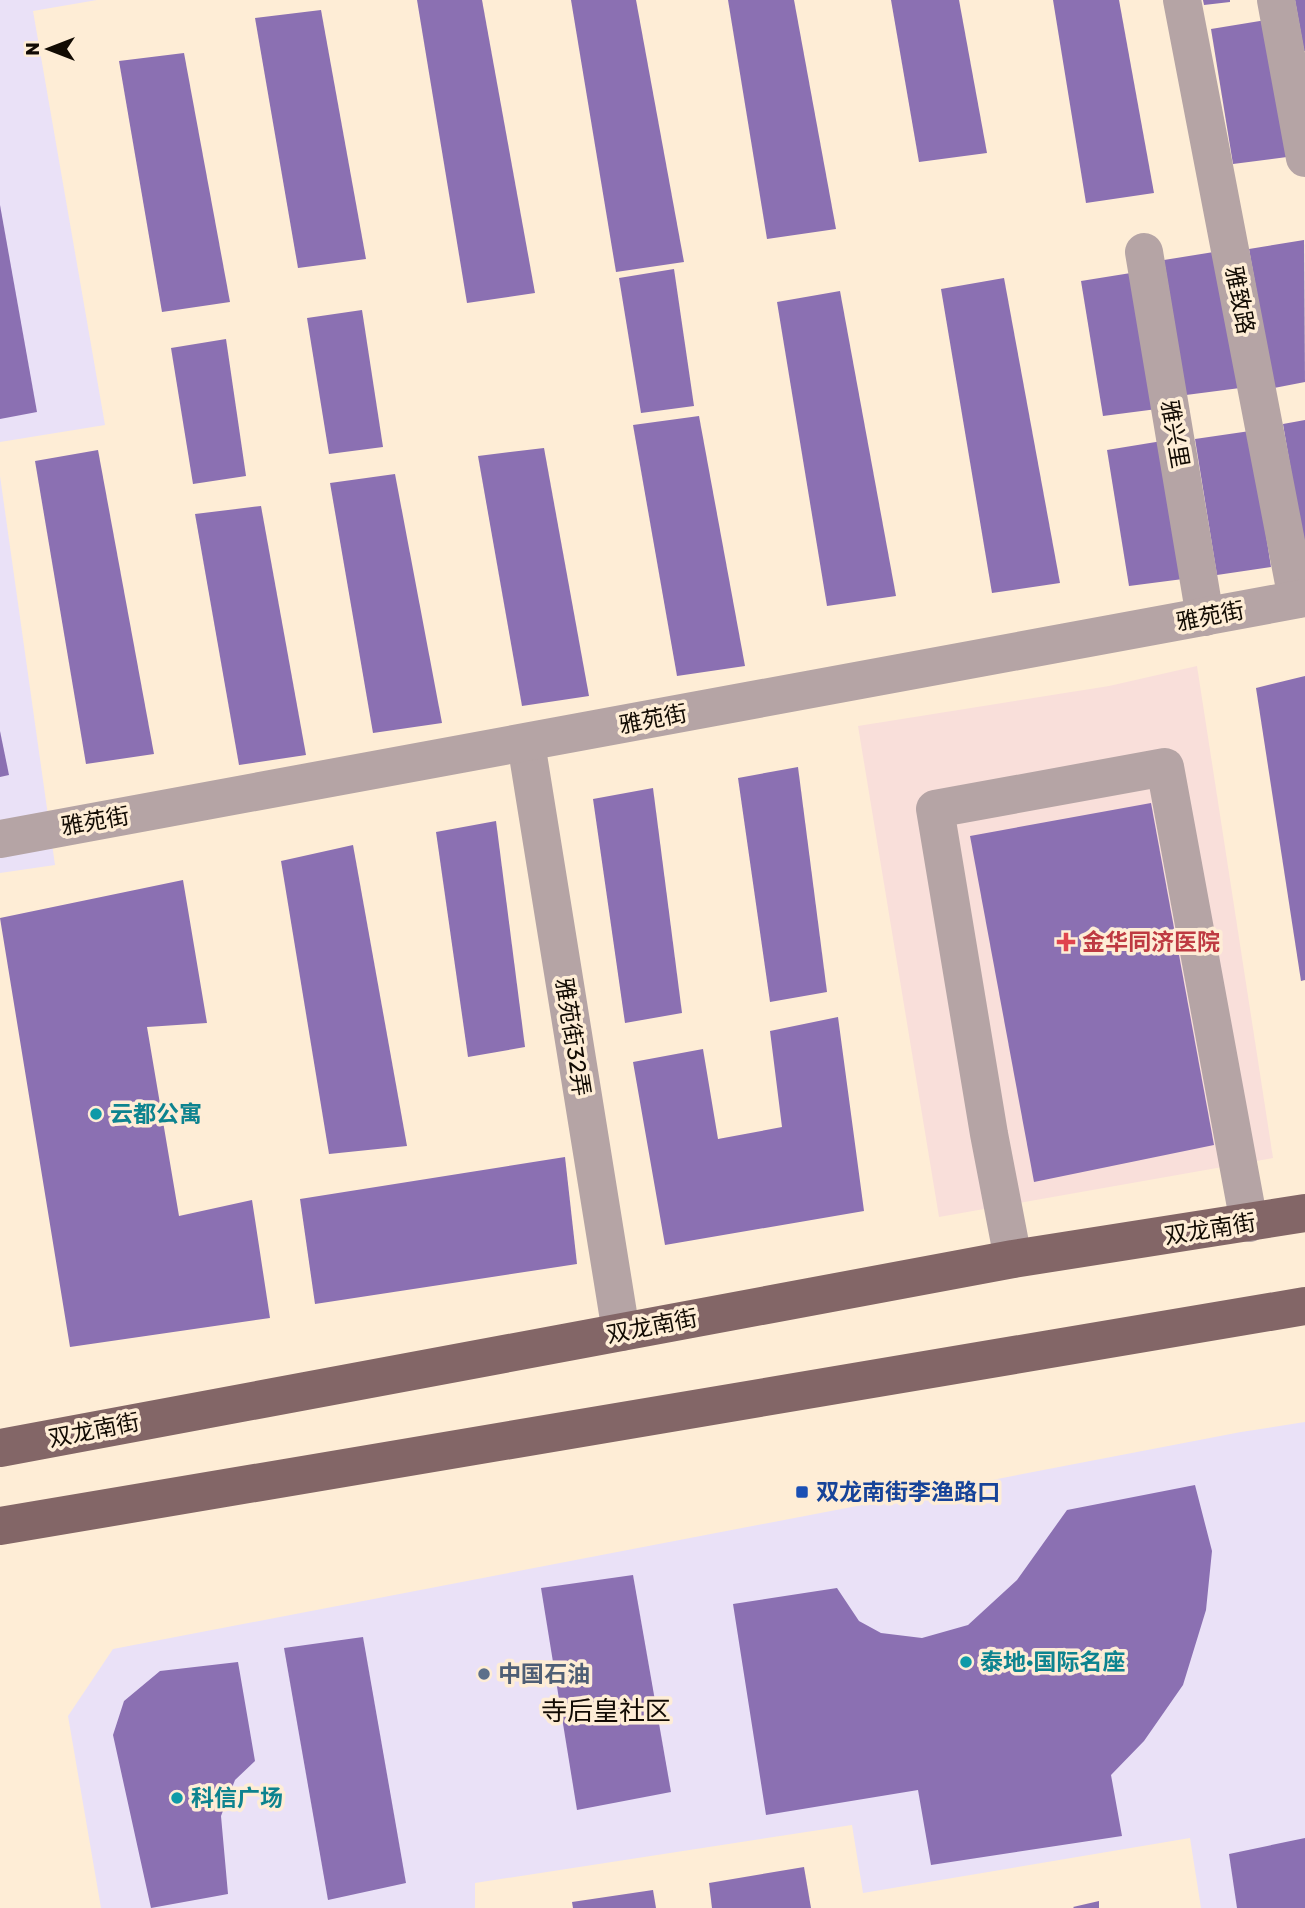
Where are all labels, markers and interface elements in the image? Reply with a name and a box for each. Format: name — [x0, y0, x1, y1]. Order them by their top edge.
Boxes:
north arrow — [14, 14, 84, 84]
text: N — [21, 42, 44, 56]
street label: 雅致路 — [1220, 263, 1260, 337]
street label: 雅兴里 — [1155, 398, 1195, 470]
street label: 雅苑街 — [1173, 596, 1247, 636]
street label: 雅苑街 — [616, 699, 690, 739]
street label: 雅苑街 — [59, 801, 131, 841]
place label: 金华同济医院 — [1082, 928, 1220, 956]
marker: 金华同济医院 — [1056, 932, 1076, 952]
street label: 雅苑街32弄 — [550, 976, 596, 1098]
place label: 云都公寓 — [110, 1100, 202, 1128]
marker: 云都公寓 — [88, 1106, 104, 1122]
street label: 双龙南街 — [1162, 1208, 1258, 1250]
street label: 双龙南街 — [604, 1303, 700, 1349]
street label: 双龙南街 — [46, 1407, 142, 1453]
place label: 双龙南街李渔路口 — [816, 1478, 1000, 1506]
marker: 双龙南街李渔路口 — [794, 1484, 810, 1500]
place label: 泰地·国际名座 — [980, 1648, 1126, 1676]
marker: 泰地·国际名座 — [958, 1654, 974, 1670]
place label: 中国石油 — [498, 1660, 590, 1688]
marker: 中国石油 — [476, 1666, 492, 1682]
district label: 寺后皇社区 — [541, 1696, 671, 1727]
place label: 科信广场 — [191, 1784, 283, 1812]
marker: 科信广场 — [169, 1790, 185, 1806]

